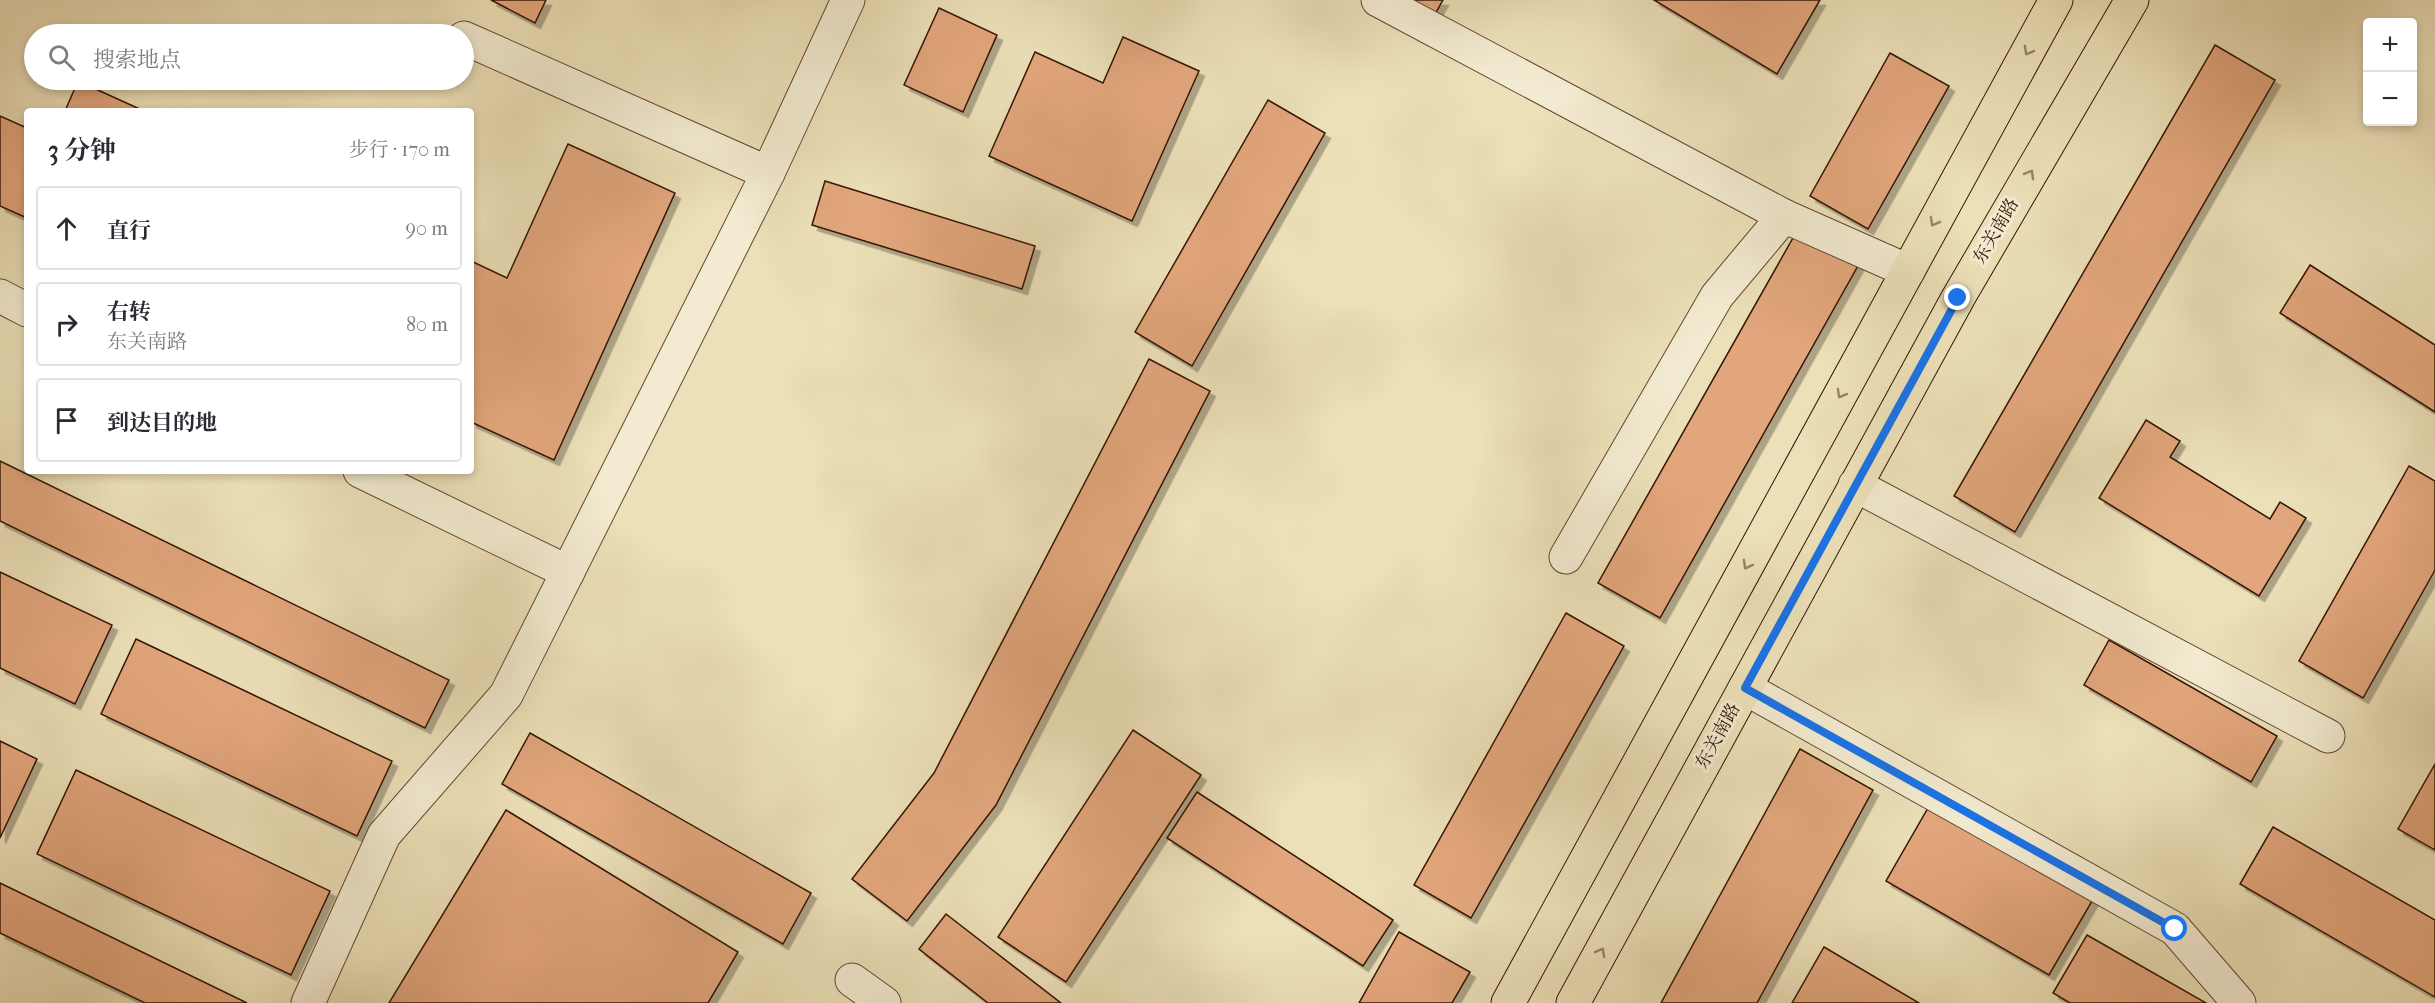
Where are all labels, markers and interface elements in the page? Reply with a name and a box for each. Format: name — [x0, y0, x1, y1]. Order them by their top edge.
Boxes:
map controls — [2363, 18, 2417, 126]
button: + — [2363, 18, 2417, 72]
search box — [24, 24, 474, 90]
icon: search — [45, 41, 78, 74]
one-way arrow — [2024, 45, 2035, 56]
text: 搜索地点 — [93, 47, 181, 73]
button: − — [2363, 72, 2417, 126]
text: 3 分钟 — [48, 135, 116, 166]
text: 步行 · 170 m — [349, 138, 450, 161]
one-way arrow — [2023, 170, 2034, 180]
street label: 东关南路 — [1969, 195, 2023, 267]
icon: ahead — [50, 212, 83, 245]
one-way arrow — [1930, 216, 1941, 227]
text: 90 m — [406, 217, 448, 240]
text: 直行 — [107, 218, 151, 244]
route end — [1944, 284, 1970, 310]
text: 右转 — [107, 299, 151, 325]
icon: right — [50, 308, 83, 341]
text: 80 m — [406, 313, 448, 336]
text: 东关南路 — [107, 330, 187, 353]
one-way arrow — [1837, 387, 1848, 398]
icon: arrive — [50, 404, 83, 437]
text: 到达目的地 — [107, 410, 217, 436]
one-way arrow — [1743, 559, 1755, 569]
street label: 东关南路 — [1691, 699, 1745, 773]
route start — [2161, 915, 2187, 941]
one-way arrow — [1594, 947, 1605, 958]

